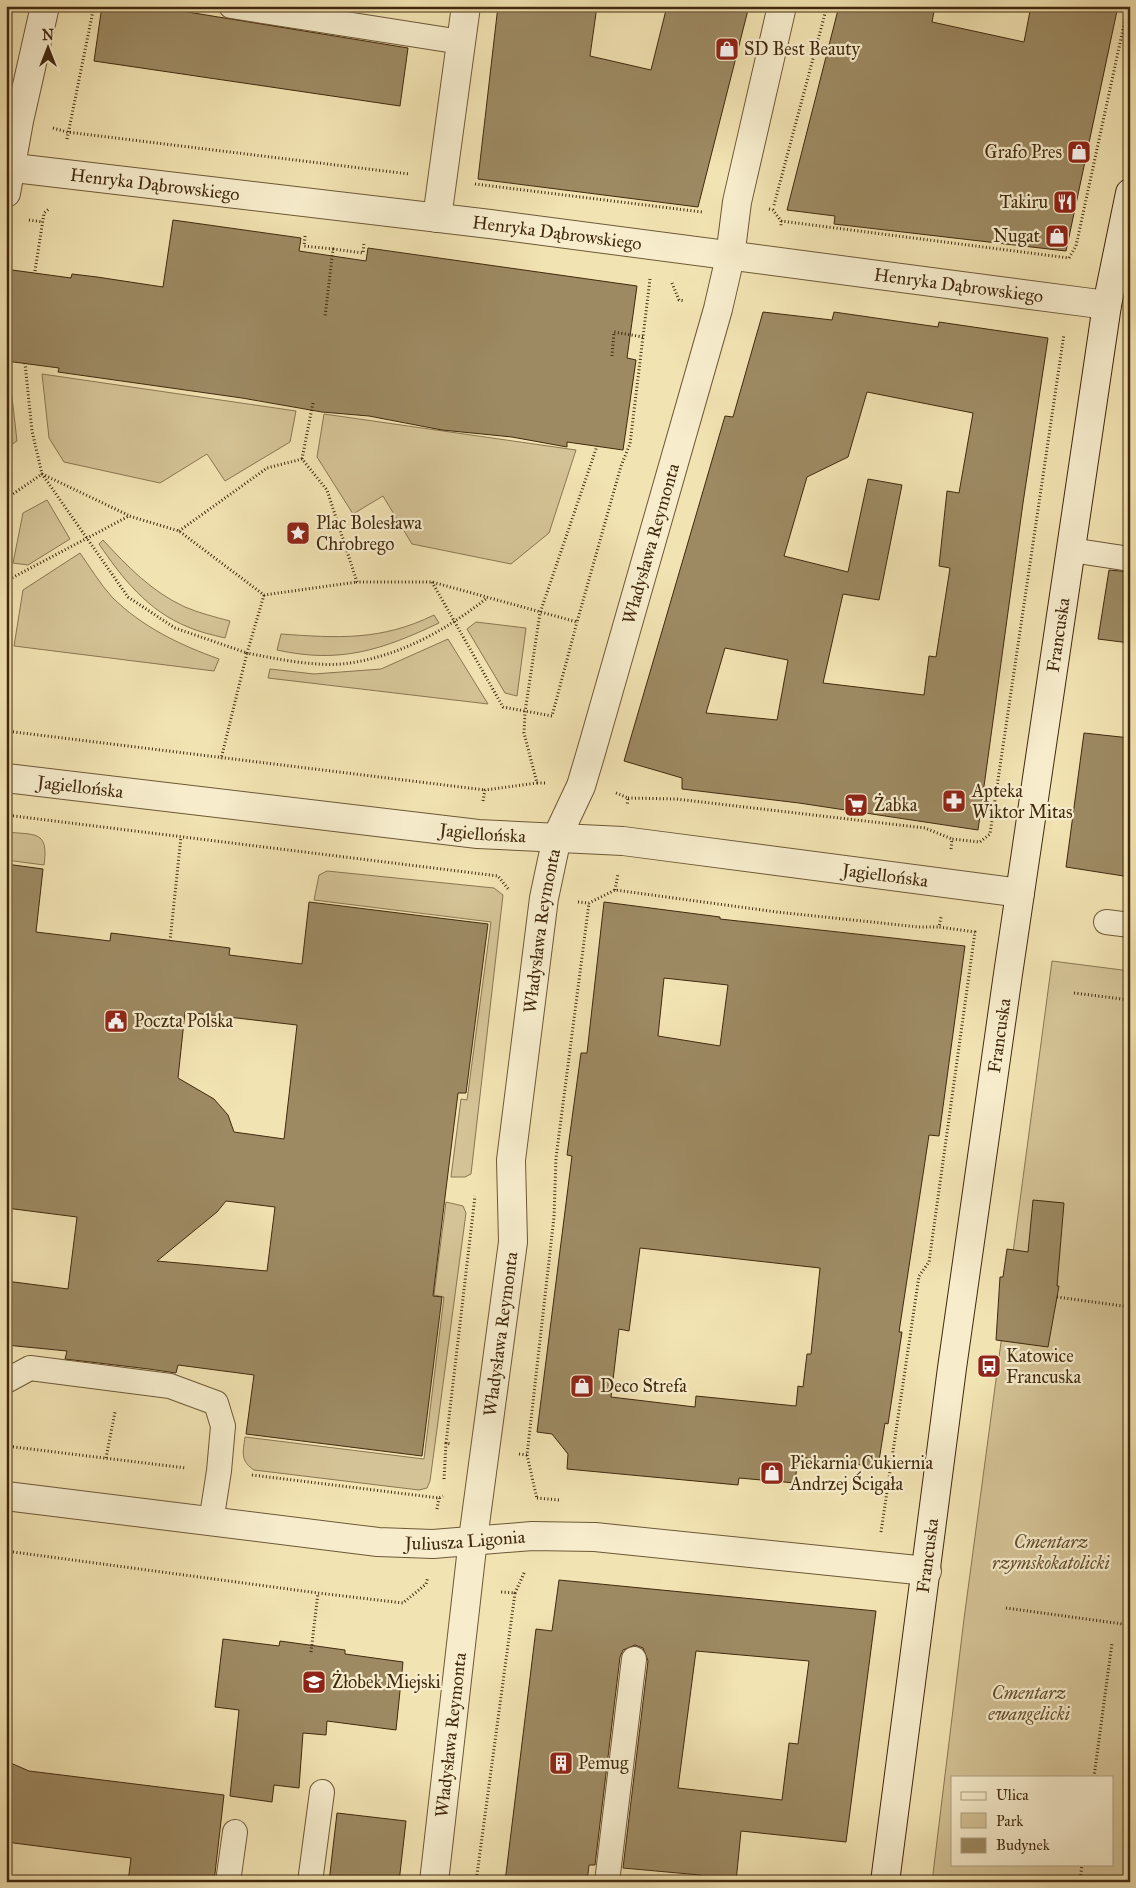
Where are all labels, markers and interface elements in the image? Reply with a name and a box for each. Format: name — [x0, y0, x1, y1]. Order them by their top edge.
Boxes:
north arrow — [22, 22, 72, 72]
text: N — [42, 27, 54, 44]
shop icon: SD Best Beauty — [714, 36, 740, 62]
place label: SD Best Beauty — [744, 38, 861, 60]
shop icon: Grafo Pres — [1066, 139, 1092, 165]
place label: Grafo Pres — [985, 141, 1062, 163]
street label: Henryka Dąbrowskiego — [69, 164, 241, 205]
restaurant icon: Takiru — [1052, 189, 1078, 215]
place label: Takiru — [999, 191, 1048, 213]
street label: Henryka Dąbrowskiego — [471, 211, 643, 255]
shop icon: Nugat — [1044, 223, 1070, 249]
place label: Nugat — [993, 225, 1041, 248]
street label: Henryka Dąbrowskiego — [873, 264, 1045, 308]
street label: Władysława Reymonta — [617, 460, 684, 626]
place label: Plac Bolesława Chrobrego — [316, 512, 422, 556]
place icon: Plac Bolesława Chrobrego — [285, 520, 311, 546]
street label: Francuska — [1042, 596, 1075, 674]
street label: Jagiellońska — [34, 771, 125, 803]
place label: Apteka Wiktor Mitas — [971, 780, 1072, 823]
pharmacy icon: Apteka Wiktor Mitas — [941, 788, 967, 814]
supermarket icon: Żabka — [843, 792, 869, 818]
place label: Żabka — [874, 793, 918, 816]
street label: Jagiellońska — [436, 818, 527, 847]
street label: Władysława Reymonta — [519, 846, 565, 1014]
street label: Jagiellońska — [839, 859, 930, 892]
street label: Francuska — [983, 997, 1015, 1074]
public building icon: Poczta Polska — [103, 1008, 129, 1034]
place label: Poczta Polska — [134, 1010, 234, 1032]
street label: Władysława Reymonta — [479, 1250, 523, 1418]
place label: Katowice Francuska — [1006, 1345, 1081, 1388]
bus stop icon: Katowice Francuska — [976, 1353, 1002, 1379]
shop icon: Deco Strefa — [569, 1373, 595, 1399]
place label: Deco Strefa — [600, 1375, 687, 1397]
place label: Piekarnia Cukiernia Andrzej Ścigała — [789, 1452, 934, 1496]
shop icon: Piekarnia Cukiernia Andrzej Ścigała — [759, 1460, 785, 1486]
street label: Francuska — [912, 1517, 943, 1594]
street label: Juliusza Ligonia — [402, 1526, 526, 1555]
park label: Cmentarz rzymskokatolicki — [992, 1531, 1110, 1574]
street label: Władysława Reymonta — [430, 1651, 471, 1819]
school or university icon: Żłobek Miejski — [301, 1669, 327, 1695]
place label: Żłobek Miejski — [332, 1670, 441, 1693]
park label: Cmentarz ewangelicki — [988, 1682, 1070, 1725]
building icon: Pemug — [548, 1750, 574, 1776]
place label: Pemug — [578, 1752, 629, 1775]
legend — [951, 1776, 1114, 1866]
text: Ulica — [996, 1786, 1029, 1804]
text: Park — [996, 1812, 1023, 1830]
text: Budynek — [996, 1836, 1050, 1854]

